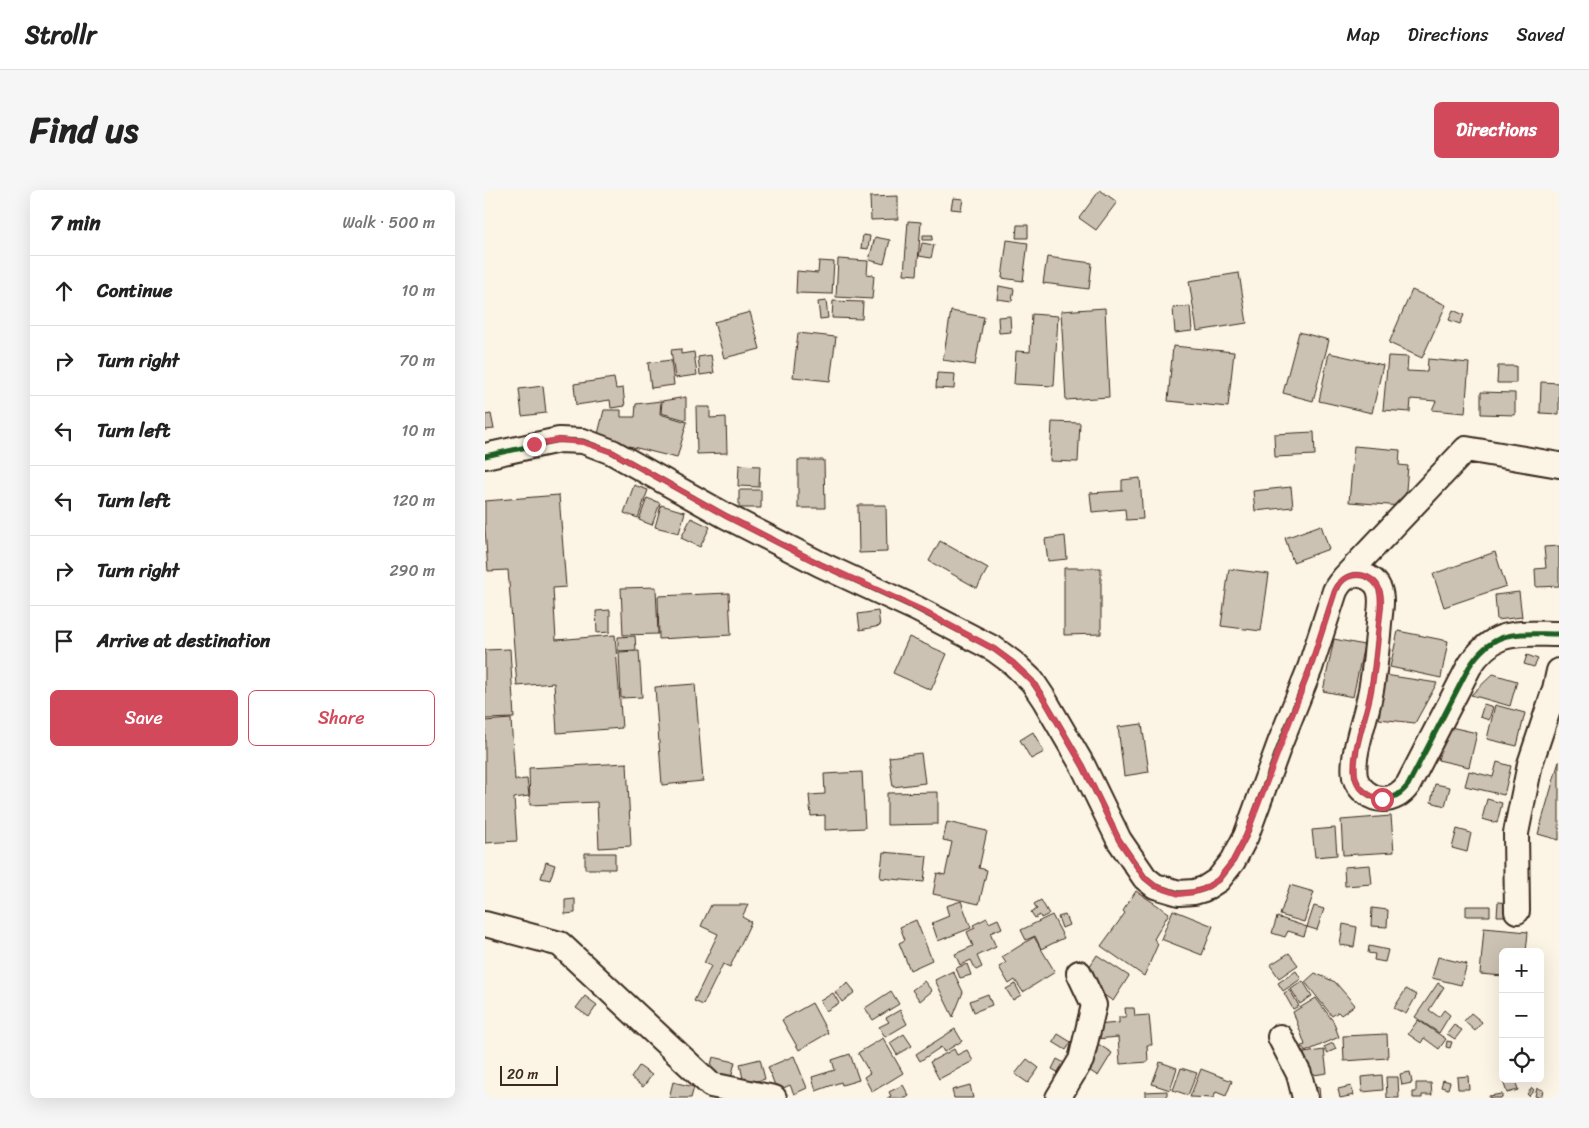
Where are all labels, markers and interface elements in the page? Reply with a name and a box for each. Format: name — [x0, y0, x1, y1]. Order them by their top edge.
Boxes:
text: Strollr — [25, 14, 96, 56]
text: Map — [1347, 19, 1380, 51]
text: Directions — [1408, 19, 1489, 51]
text: Saved — [1517, 19, 1564, 51]
text: Find us — [30, 99, 138, 161]
button: Directions — [1434, 102, 1559, 158]
text: 7 min — [50, 204, 101, 242]
text: Walk · 500 m — [343, 208, 435, 237]
text: Continue — [97, 274, 173, 307]
text: 10 m — [402, 276, 435, 305]
icon: ahead — [50, 277, 78, 305]
text: Turn right — [97, 344, 179, 377]
text: 70 m — [399, 346, 435, 375]
icon: right — [50, 347, 78, 375]
text: Turn left — [97, 414, 170, 447]
text: 10 m — [402, 416, 435, 445]
icon: left — [50, 417, 78, 445]
route end — [523, 433, 546, 456]
text: Turn left — [97, 484, 170, 517]
text: 120 m — [392, 486, 435, 515]
icon: left — [50, 487, 78, 515]
text: Turn right — [97, 554, 179, 587]
text: 290 m — [389, 556, 435, 585]
icon: right — [50, 557, 78, 585]
text: Arrive at destination — [97, 624, 270, 657]
icon: arrive — [50, 627, 78, 655]
button: Save — [50, 690, 238, 746]
button: Share — [248, 690, 435, 746]
route start — [1371, 788, 1394, 811]
map controls — [1499, 948, 1544, 1083]
button: + — [1499, 948, 1544, 993]
button: − — [1499, 993, 1544, 1038]
button: locate — [1499, 1038, 1544, 1083]
text: 20 m — [507, 1062, 538, 1087]
scale bar — [500, 1063, 557, 1086]

